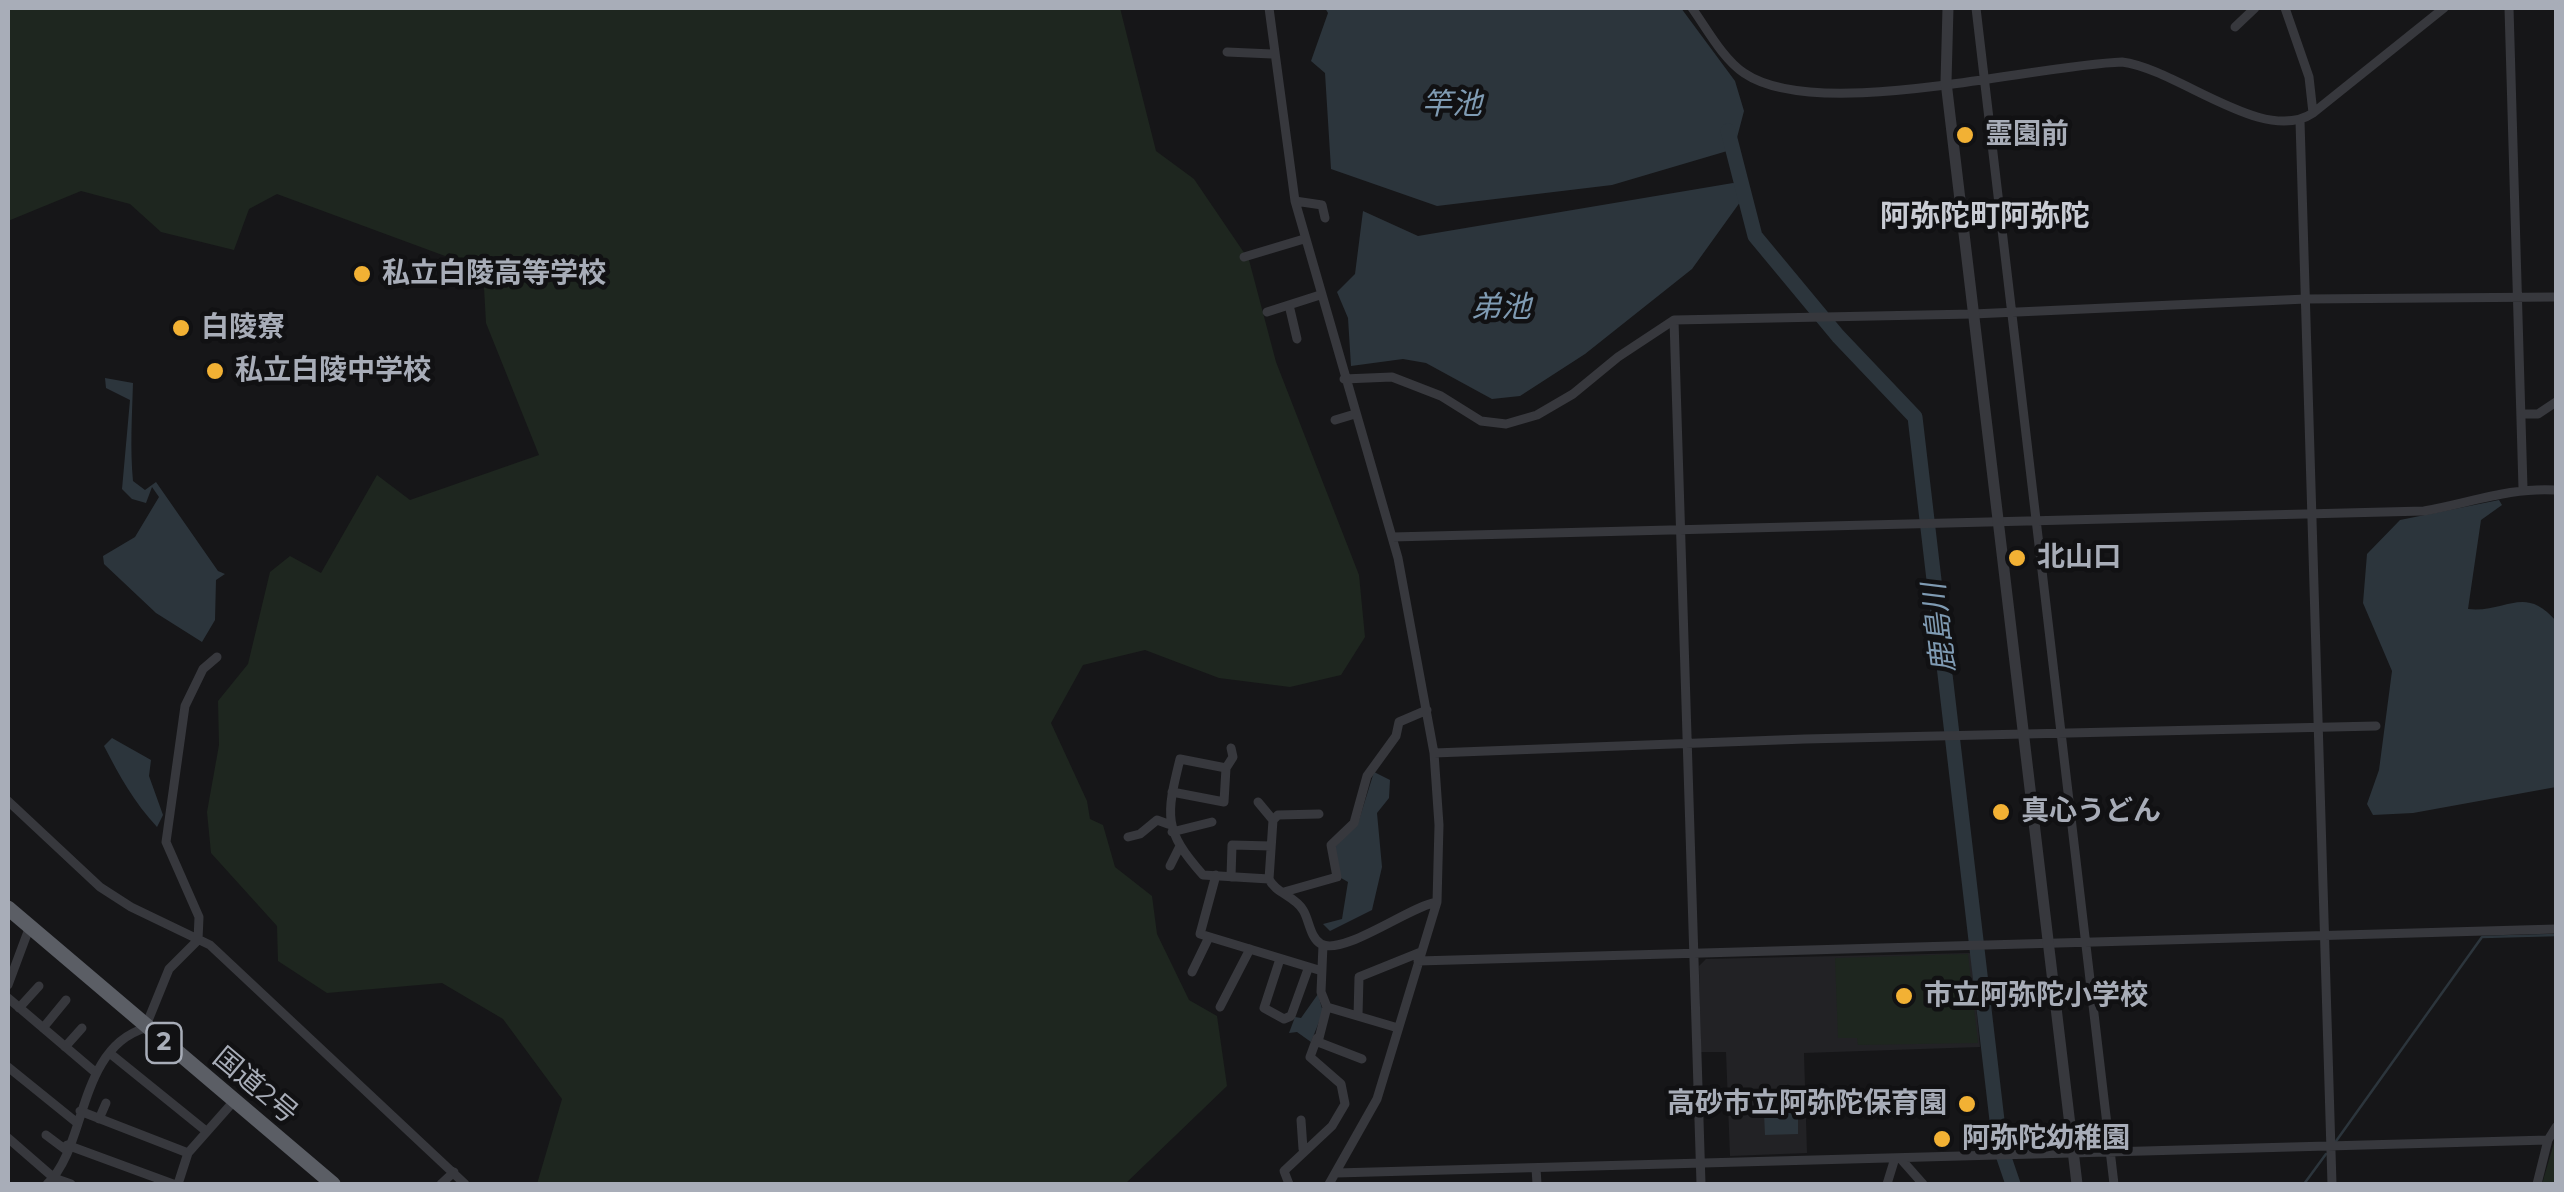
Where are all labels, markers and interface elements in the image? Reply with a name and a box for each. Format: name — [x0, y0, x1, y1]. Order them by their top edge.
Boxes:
water label: 竿池 — [1422, 87, 1482, 123]
place label: 霊園前 — [1985, 118, 2069, 152]
marker: 霊園前 — [1954, 124, 1976, 146]
district label: 阿弥陀町阿弥陀 — [1880, 199, 2090, 235]
place label: 私立白陵高等学校 — [382, 257, 606, 291]
marker: 私立白陵高等学校 — [351, 263, 373, 285]
water label: 弟池 — [1471, 290, 1531, 326]
place label: 白陵寮 — [201, 311, 285, 345]
marker: 白陵寮 — [170, 317, 192, 339]
place label: 私立白陵中学校 — [235, 354, 431, 388]
marker: 私立白陵中学校 — [204, 360, 226, 382]
place label: 北山口 — [2037, 541, 2121, 575]
marker: 北山口 — [2006, 547, 2028, 569]
water label: 鹿島川 — [1917, 581, 1963, 675]
place label: 真心うどん — [2021, 795, 2161, 829]
marker: 真心うどん — [1990, 801, 2012, 823]
place label: 市立阿弥陀小学校 — [1924, 979, 2148, 1013]
marker: 市立阿弥陀小学校 — [1893, 985, 1915, 1007]
road number: 2 — [146, 1023, 182, 1063]
street label: 国道2号 — [206, 1041, 304, 1131]
place label: 高砂市立阿弥陀保育園 — [1667, 1087, 1947, 1121]
marker: 高砂市立阿弥陀保育園 — [1956, 1093, 1978, 1115]
place label: 阿弥陀幼稚園 — [1962, 1122, 2130, 1156]
marker: 阿弥陀幼稚園 — [1931, 1128, 1953, 1150]

